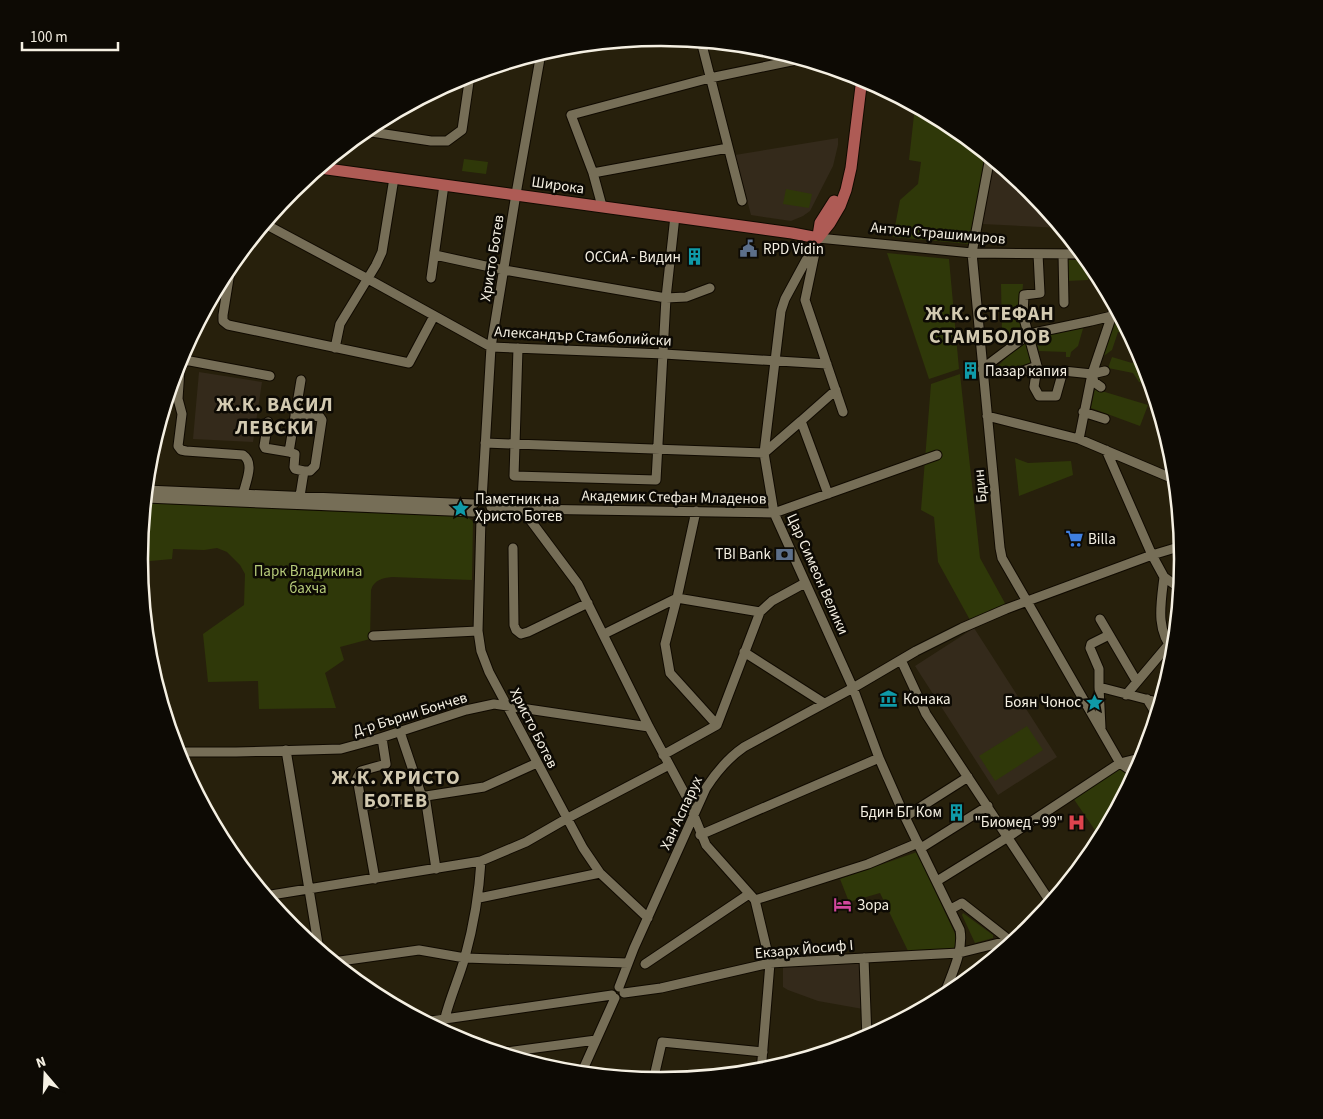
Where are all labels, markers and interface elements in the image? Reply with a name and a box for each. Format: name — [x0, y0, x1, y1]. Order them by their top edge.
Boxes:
scale bar — [22, 20, 119, 52]
text: 100 m — [30, 27, 68, 48]
street label: Широка — [530, 171, 586, 200]
street label: Христо Ботев — [475, 213, 510, 303]
street label: Антон Страшимиров — [870, 217, 1007, 250]
public building icon: RPD Vidin — [739, 239, 759, 259]
place label: RPD Vidin — [763, 239, 824, 260]
place label: ОССиА - Видин — [585, 247, 681, 268]
building icon: ОССиА - Видин — [685, 247, 705, 267]
district label: Ж.К. СТЕФАН СТАМБОЛОВ — [925, 300, 1055, 351]
street label: Александър Стамболийски — [494, 321, 672, 352]
building icon: Пазар капия — [961, 361, 981, 381]
place label: Пазар капия — [985, 361, 1067, 382]
district label: Ж.К. ВАСИЛ ЛЕВСКИ — [216, 391, 334, 442]
street label: Бдин — [969, 468, 992, 504]
street label: Академик Стефан Младенов — [581, 485, 767, 510]
place label: Паметник на Христо Ботев — [475, 489, 563, 527]
place icon: Паметник на Христо Ботев — [451, 498, 471, 518]
street label: Цар Симеон Велики — [781, 510, 854, 638]
supermarket icon: Billa — [1064, 529, 1084, 549]
place label: Billa — [1088, 529, 1116, 550]
place label: TBI Bank — [715, 544, 772, 565]
bank icon: TBI Bank — [775, 544, 795, 564]
park label: Парк Владикина бахча — [254, 561, 362, 599]
street label: Христо Ботев — [504, 685, 563, 772]
street label: Д-р Бърни Бончев — [350, 687, 470, 742]
museum icon: Конака — [879, 689, 899, 709]
place label: Конака — [903, 689, 951, 710]
place label: Боян Чонос — [1005, 692, 1081, 713]
place icon: Боян Чонос — [1085, 692, 1105, 712]
district label: Ж.К. ХРИСТО БОТЕВ — [331, 764, 461, 815]
street label: Хан Аспарух — [655, 773, 708, 854]
place label: Бдин БГ Ком — [860, 802, 942, 823]
building icon: Бдин БГ Ком — [946, 802, 966, 822]
place label: "Биомед - 99" — [974, 812, 1063, 833]
hospital icon: "Биомед - 99" — [1067, 812, 1087, 832]
hotel icon: Зора — [833, 895, 853, 915]
place label: Зора — [857, 895, 889, 916]
street label: Екзарх Йосиф I — [754, 935, 854, 964]
north arrow — [20, 1049, 70, 1099]
text: N — [33, 1052, 49, 1074]

